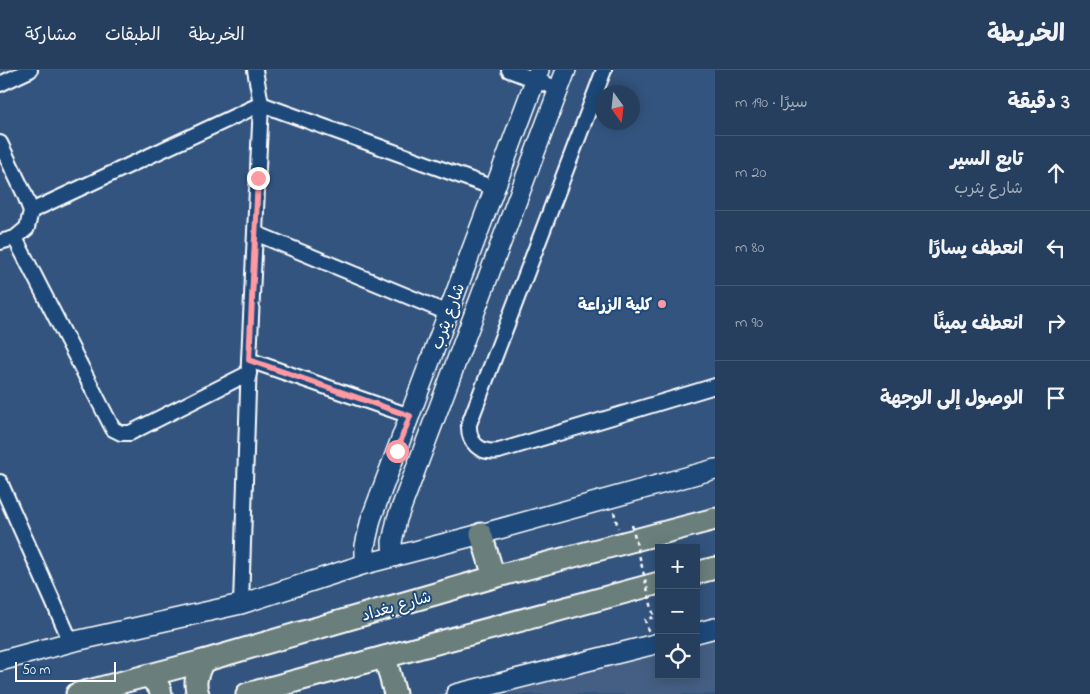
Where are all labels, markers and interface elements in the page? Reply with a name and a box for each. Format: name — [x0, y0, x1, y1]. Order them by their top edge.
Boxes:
text: الخريطة — [987, 18, 1065, 53]
text: مشاركة — [25, 23, 77, 49]
text: الطبقات — [105, 23, 161, 49]
text: الخريطة — [189, 23, 245, 49]
north arrow — [595, 85, 640, 130]
text: 3 دقيقة — [1008, 88, 1070, 118]
text: سيرًا · 190 m — [735, 91, 808, 115]
text: تابع السير — [951, 147, 1023, 174]
icon: ahead — [1042, 159, 1070, 187]
text: 20 m — [735, 161, 766, 185]
route end — [247, 167, 270, 190]
text: شارع يثرب — [954, 177, 1023, 201]
icon: left — [1042, 234, 1070, 262]
text: 80 m — [735, 236, 764, 260]
text: انعطف يسارًا — [928, 236, 1023, 263]
street label: شارع يثرب — [426, 280, 472, 353]
place label: كلية الزراعة — [578, 294, 652, 318]
marker: كلية الزراعة — [656, 298, 668, 310]
icon: right — [1042, 309, 1070, 337]
text: 90 m — [735, 311, 763, 335]
text: انعطف يمينًا — [933, 311, 1023, 338]
icon: arrive — [1042, 384, 1070, 412]
text: الوصول إلى الوجهة — [880, 386, 1023, 413]
route start — [386, 440, 409, 463]
map controls — [655, 544, 700, 679]
button: + — [655, 544, 700, 589]
street label: شارع بغداد — [359, 586, 434, 628]
button: − — [655, 589, 700, 634]
button: locate — [655, 634, 700, 679]
scale bar — [15, 659, 116, 682]
text: 50 m — [22, 660, 50, 681]

